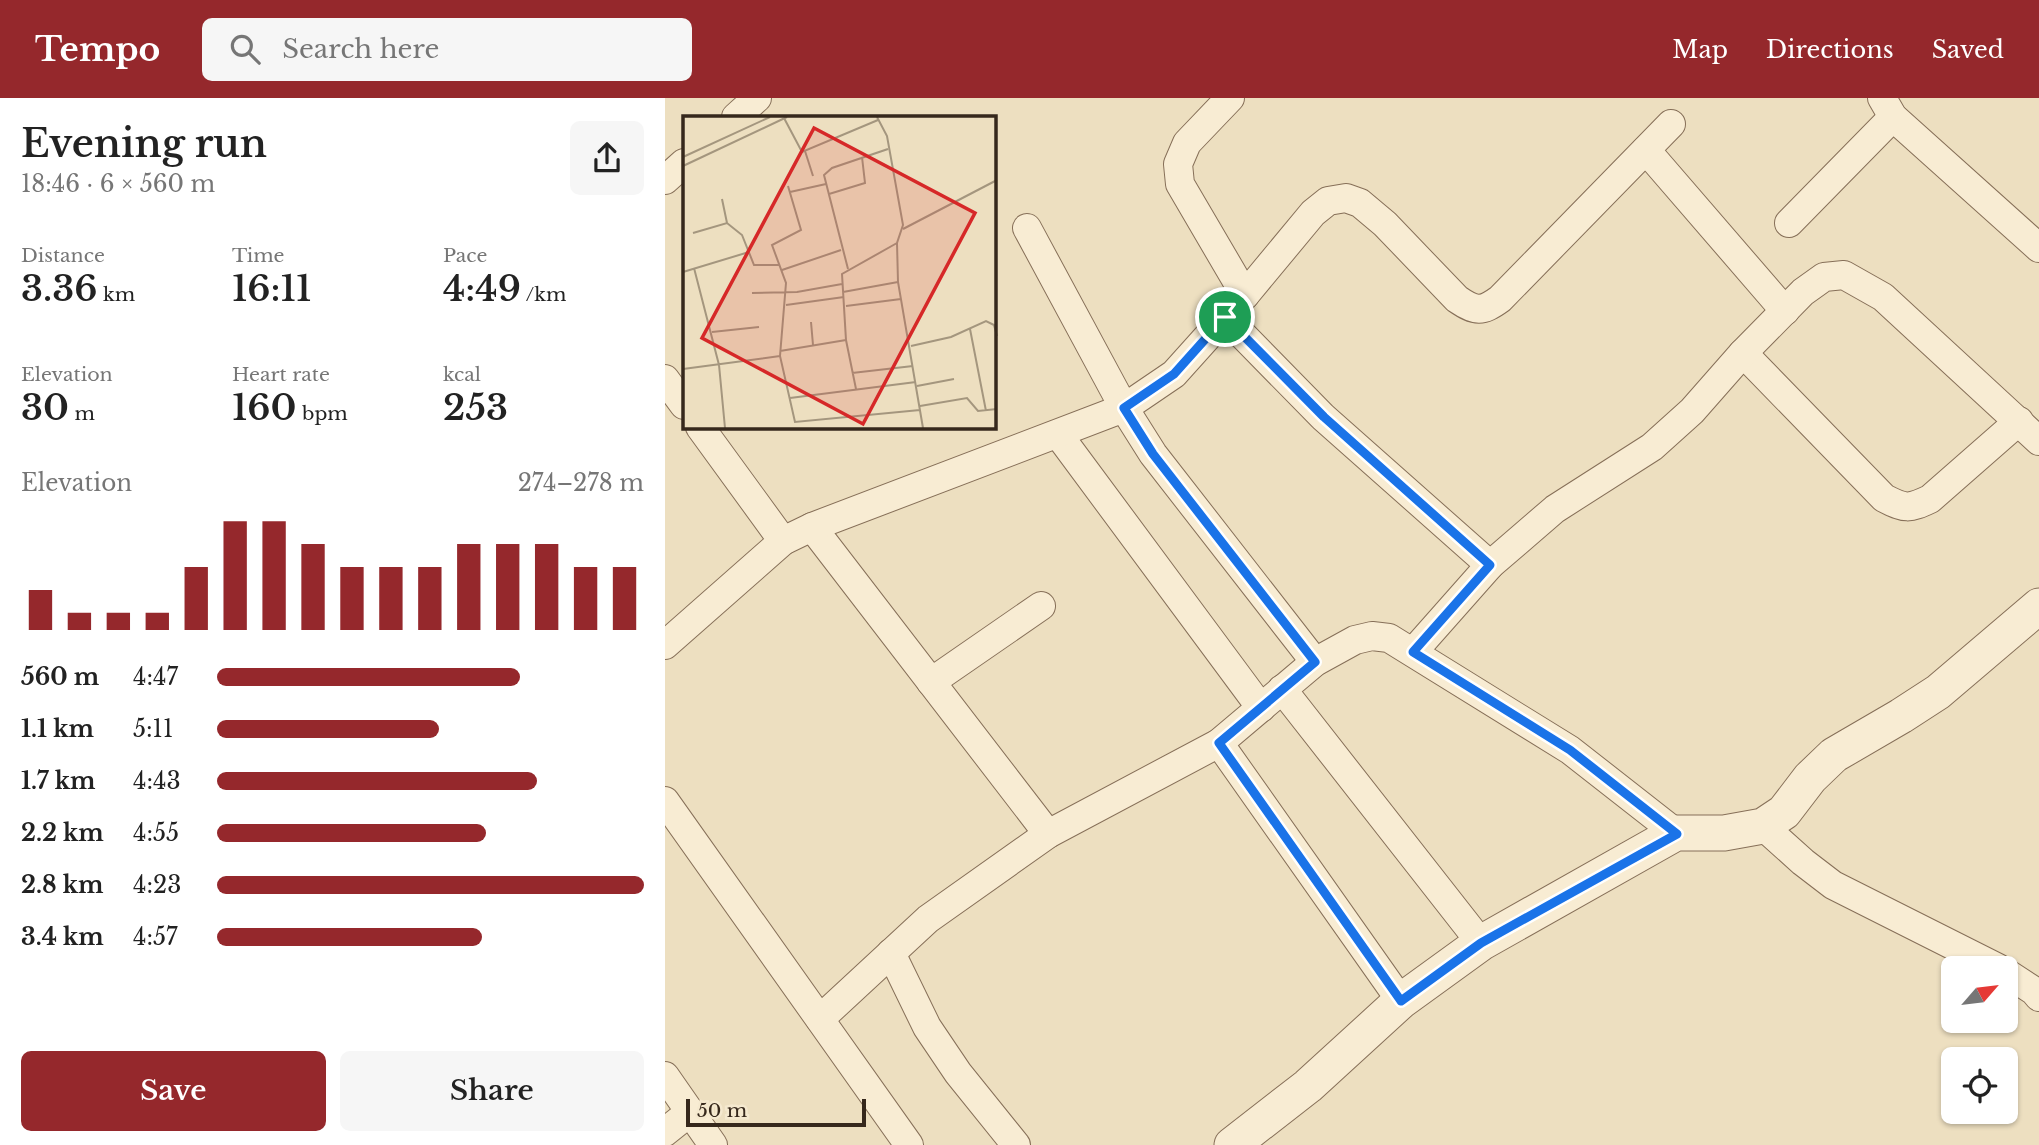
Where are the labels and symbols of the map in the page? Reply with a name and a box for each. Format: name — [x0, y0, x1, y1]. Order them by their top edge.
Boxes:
inset map — [683, 116, 996, 429]
pin — [1195, 287, 1255, 347]
north arrow — [1941, 956, 2018, 1032]
scale bar — [686, 1096, 866, 1128]

